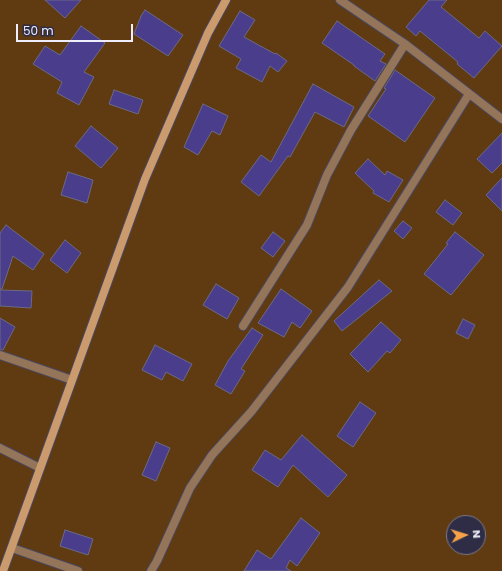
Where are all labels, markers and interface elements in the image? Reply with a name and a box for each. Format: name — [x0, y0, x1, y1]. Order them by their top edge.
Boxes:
scale bar — [18, 16, 135, 42]
text: 50 m — [23, 22, 54, 39]
north arrow — [446, 515, 486, 555]
text: N — [469, 530, 485, 539]

